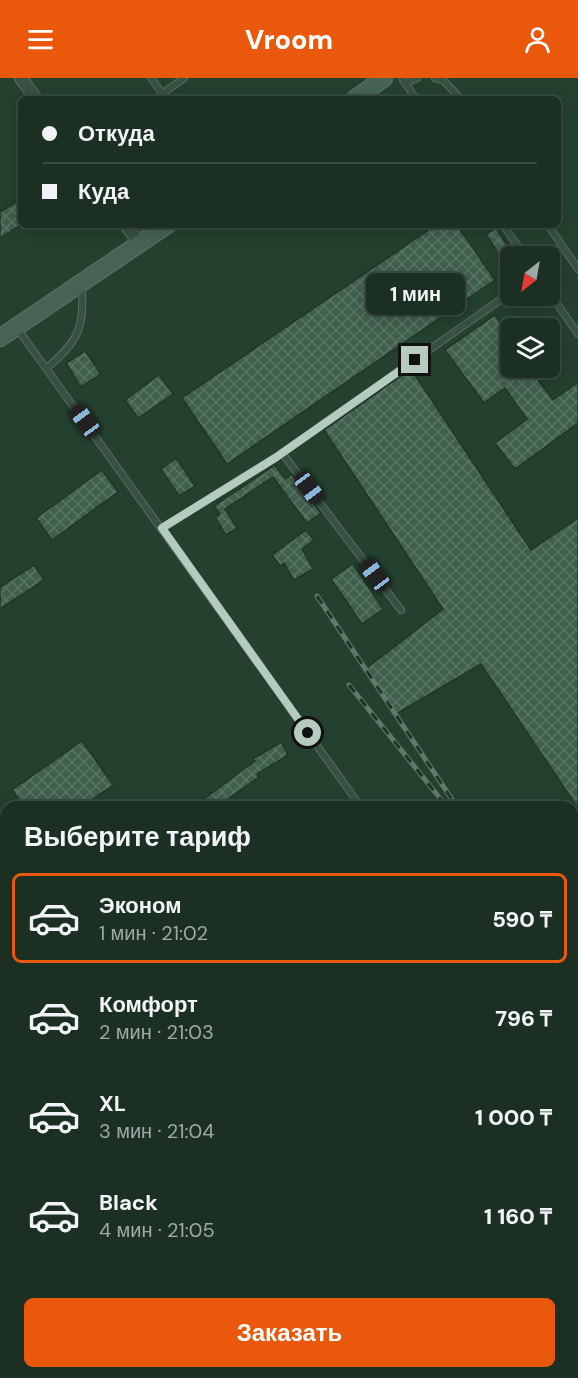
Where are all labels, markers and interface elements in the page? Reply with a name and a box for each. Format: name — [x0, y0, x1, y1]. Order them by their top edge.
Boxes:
text: Vroom — [245, 22, 333, 57]
icon: menu — [24, 23, 57, 56]
icon: person — [521, 23, 554, 56]
text: Откуда — [78, 119, 155, 148]
text: Куда — [78, 177, 129, 206]
north arrow — [500, 246, 560, 306]
map controls — [500, 246, 560, 378]
callout: 1 мин — [366, 273, 464, 315]
text: 1 мин — [390, 281, 441, 307]
button: layers — [500, 318, 560, 378]
route end — [401, 346, 428, 373]
car — [67, 401, 103, 441]
car — [291, 468, 327, 508]
car — [357, 555, 393, 595]
route start — [294, 719, 321, 746]
text: Выберите тариф — [24, 819, 251, 854]
icon: car — [27, 891, 81, 945]
text: Эконом — [99, 891, 182, 920]
text: 590 ₸ — [492, 905, 552, 934]
text: 1 мин · 21:02 — [99, 920, 208, 946]
icon: car — [27, 990, 81, 1044]
text: Комфорт — [99, 990, 198, 1019]
text: 796 ₸ — [495, 1004, 552, 1033]
text: 2 мин · 21:03 — [99, 1019, 214, 1045]
icon: car — [27, 1089, 81, 1143]
text: XL — [99, 1089, 126, 1118]
text: 1 000 ₸ — [475, 1103, 552, 1132]
text: 3 мин · 21:04 — [99, 1118, 214, 1144]
icon: car — [27, 1188, 81, 1242]
text: Black — [99, 1188, 158, 1217]
text: 1 160 ₸ — [484, 1202, 552, 1231]
text: 4 мин · 21:05 — [99, 1217, 215, 1243]
button: Заказать — [24, 1298, 555, 1367]

